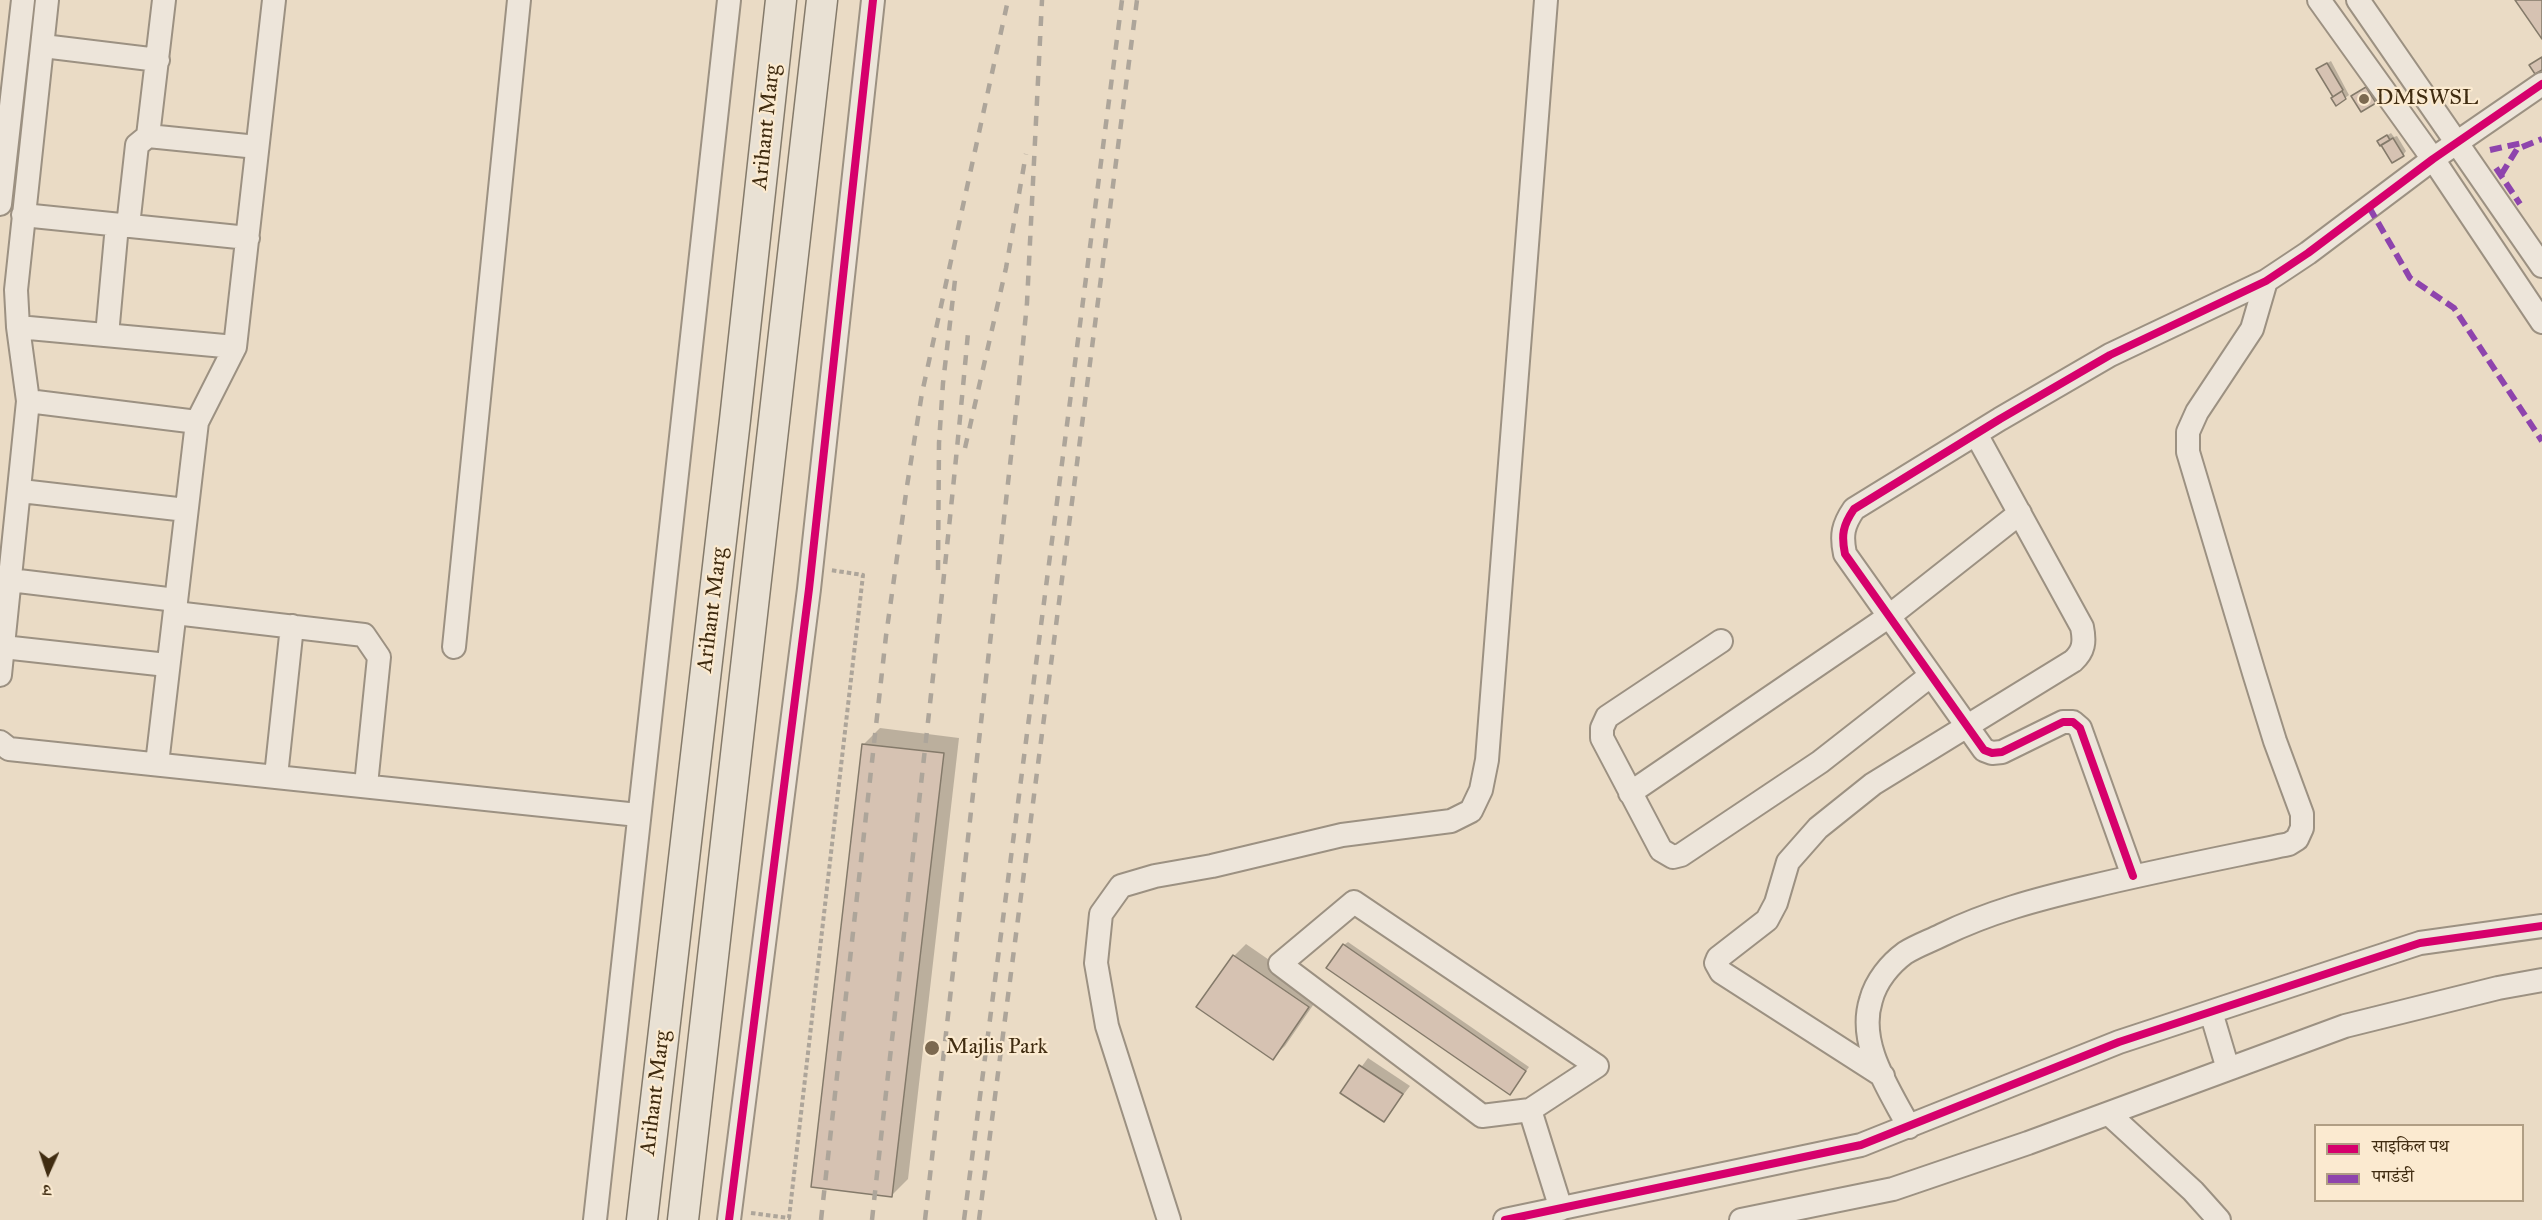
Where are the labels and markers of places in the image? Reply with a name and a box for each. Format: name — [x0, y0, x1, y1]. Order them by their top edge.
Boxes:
place label: DMSWSL — [2376, 86, 2478, 112]
marker: DMSWSL — [2357, 92, 2371, 106]
place label: Majlis Park — [946, 1035, 1048, 1061]
marker: Majlis Park — [923, 1039, 941, 1057]

